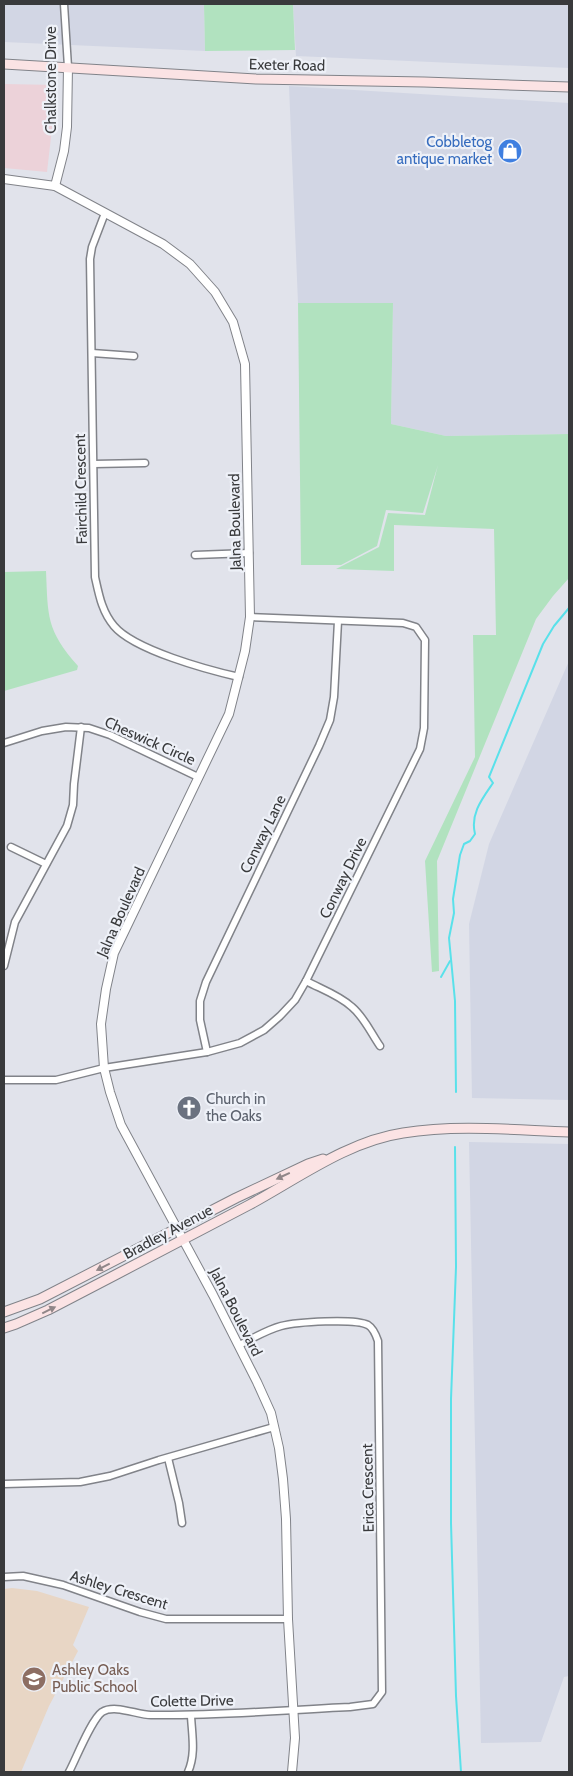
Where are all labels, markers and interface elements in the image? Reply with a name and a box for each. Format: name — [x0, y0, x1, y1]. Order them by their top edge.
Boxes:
street label: Chalkstone Drive — [42, 26, 60, 134]
street label: Exeter Road — [249, 55, 325, 75]
place label: Cobbletog antique market — [397, 133, 493, 168]
shop icon: Cobbletog antique market — [497, 138, 523, 164]
street label: Fairchild Crescent — [71, 434, 91, 544]
street label: Jalna Boulevard — [225, 473, 245, 572]
street label: Cheswick Circle — [102, 713, 199, 769]
street label: Conway Lane — [236, 792, 290, 876]
street label: Conway Drive — [316, 834, 370, 921]
street label: Jalna Boulevard — [93, 864, 149, 961]
place label: Church in the Oaks — [206, 1090, 266, 1125]
church icon: Church in the Oaks — [176, 1095, 202, 1121]
one-way arrow — [276, 1172, 290, 1180]
street label: Bradley Avenue — [120, 1201, 216, 1263]
one-way arrow — [95, 1263, 110, 1271]
street label: Jalna Boulevard — [206, 1264, 266, 1359]
one-way arrow — [42, 1305, 56, 1313]
street label: Erica Crescent — [358, 1443, 378, 1533]
street label: Ashley Crescent — [68, 1567, 170, 1613]
place label: Ashley Oaks Public School — [52, 1661, 138, 1696]
school or university icon: Ashley Oaks Public School — [21, 1666, 47, 1692]
street label: Colette Drive — [150, 1691, 234, 1711]

